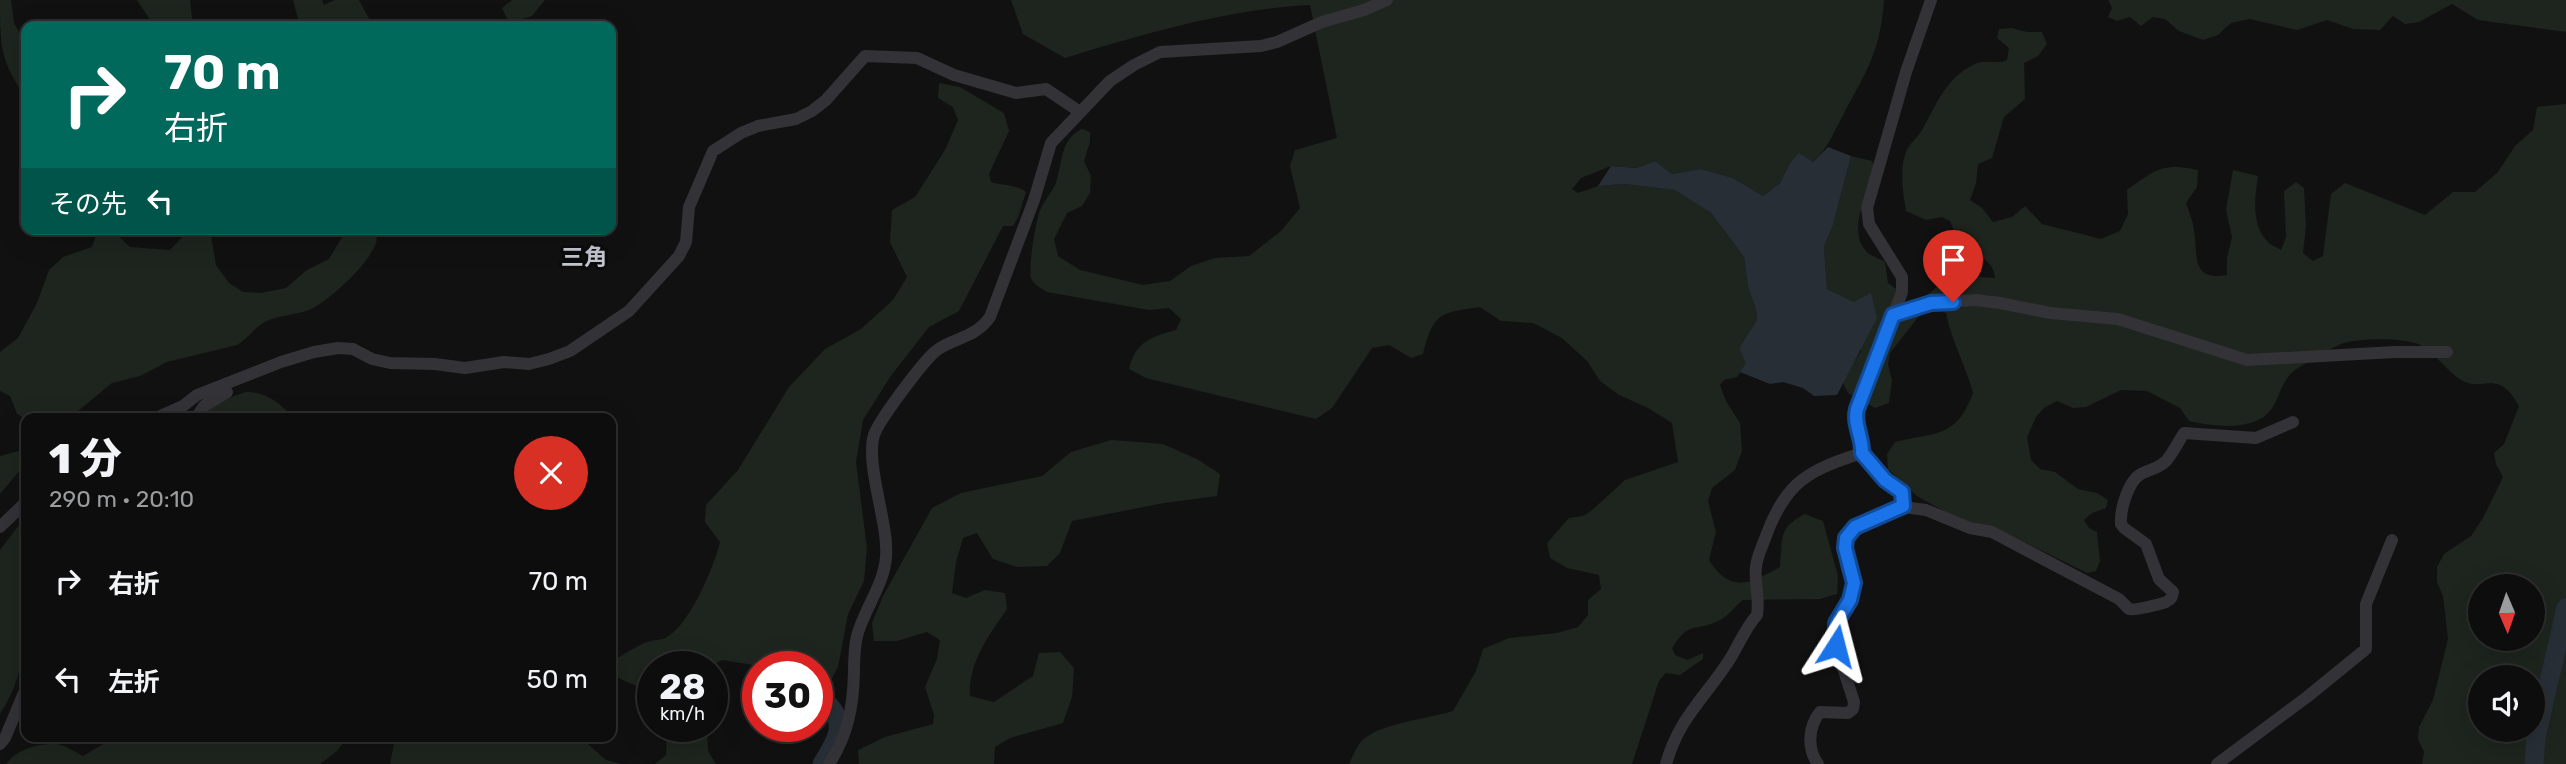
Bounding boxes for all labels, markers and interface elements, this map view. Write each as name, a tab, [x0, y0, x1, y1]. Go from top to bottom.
text: 70 m	[164, 43, 281, 101]
icon: right	[49, 49, 140, 140]
text: 右折	[164, 109, 228, 147]
icon: left	[141, 182, 179, 220]
text: その先	[49, 189, 127, 220]
pin	[1923, 230, 1983, 302]
icon: arrive	[1934, 241, 1972, 279]
district label: 三角	[561, 243, 607, 271]
text: 1 分	[49, 434, 122, 484]
button: close	[514, 436, 588, 510]
text: 290 m · 20:10	[49, 485, 194, 513]
icon: right	[49, 562, 87, 600]
text: 70 m	[529, 566, 588, 597]
text: 右折	[108, 569, 160, 600]
north arrow	[2468, 574, 2544, 651]
map controls	[2468, 574, 2545, 742]
position arrow	[1799, 609, 1873, 683]
speed limit sign: 30	[742, 651, 833, 742]
icon: left	[49, 660, 87, 698]
text: 50 m	[527, 664, 588, 695]
button: sound	[2468, 665, 2545, 742]
text: 28	[659, 666, 706, 708]
text: 左折	[108, 667, 160, 698]
text: km/h	[660, 703, 705, 725]

